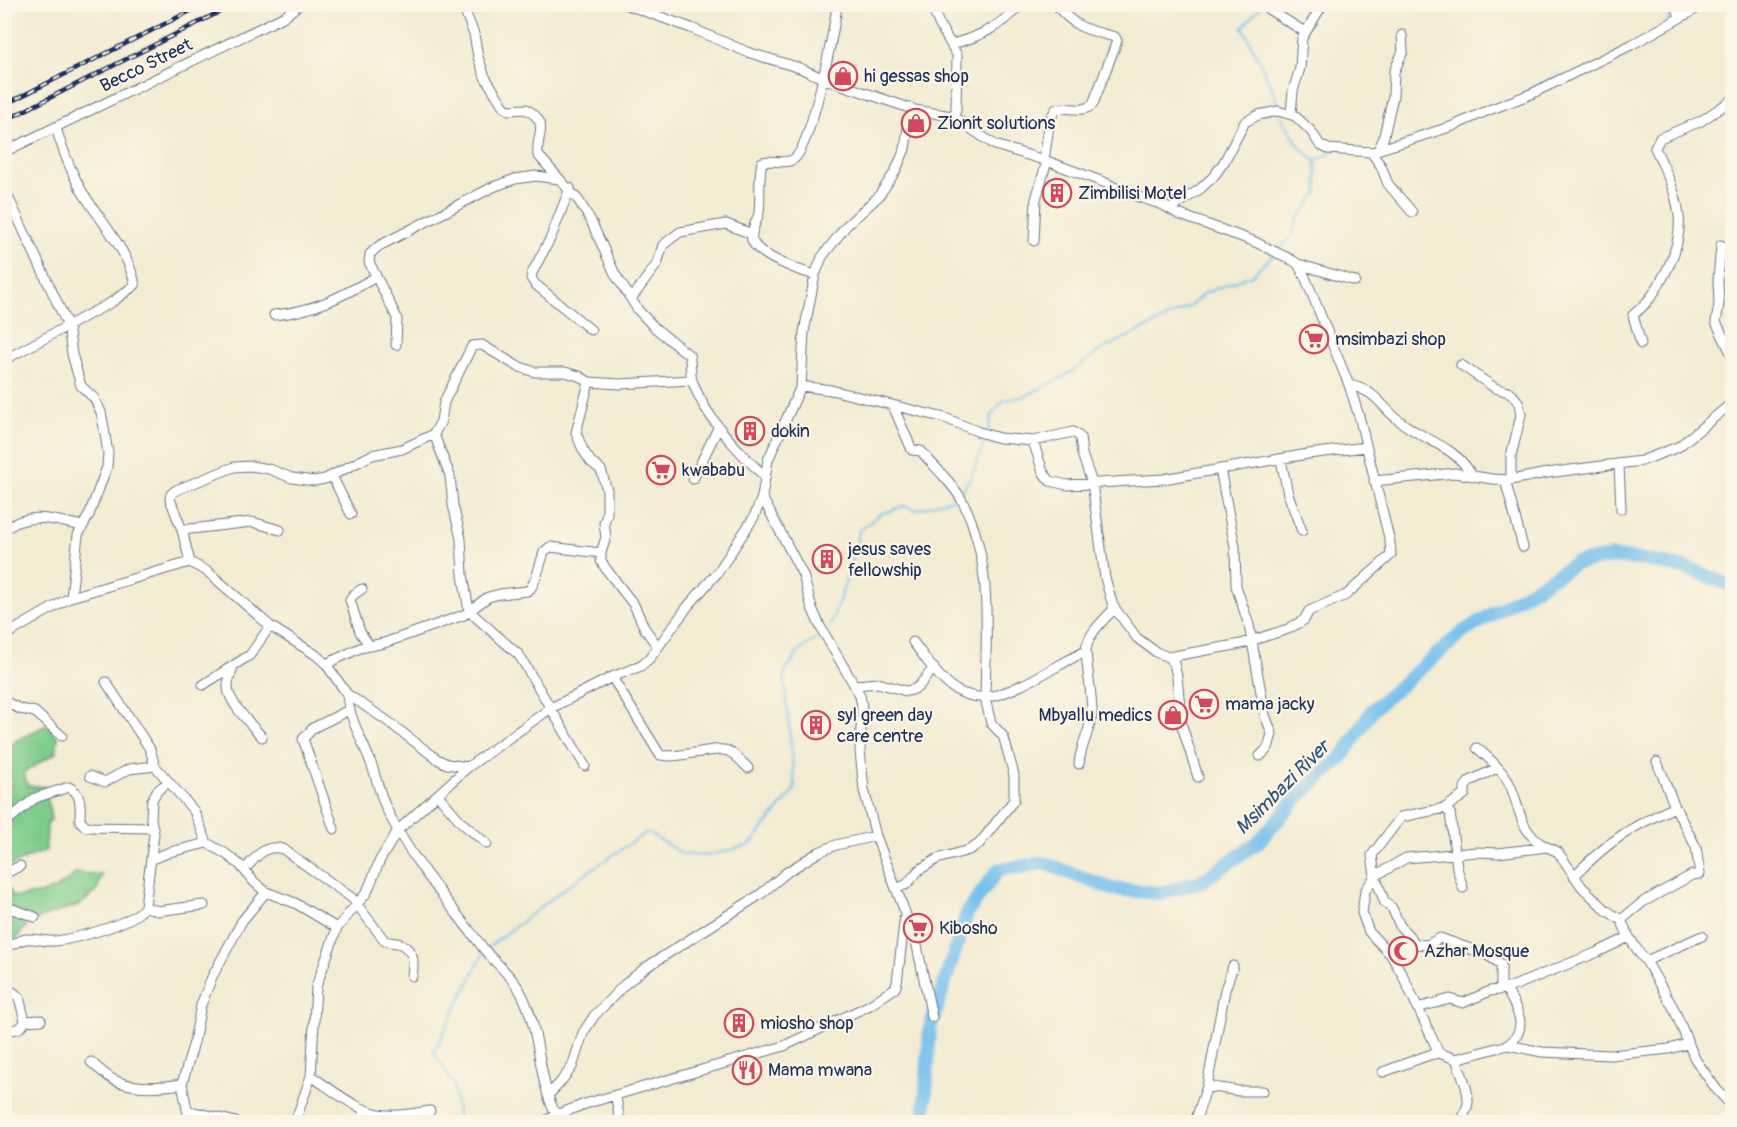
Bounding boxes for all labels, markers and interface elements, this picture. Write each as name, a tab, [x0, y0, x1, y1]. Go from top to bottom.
street label: Becco Street	[96, 33, 197, 98]
shop icon: hi gessas shop	[827, 60, 859, 92]
place label: hi gessas shop	[864, 65, 969, 88]
shop icon: Zionit solutions	[900, 107, 932, 139]
place label: Zionit solutions	[937, 112, 1055, 135]
building icon: Zimbilisi Motel	[1041, 177, 1073, 209]
place label: Zimbilisi Motel	[1078, 182, 1187, 205]
supermarket icon: msimbazi shop	[1298, 323, 1330, 355]
place label: msimbazi shop	[1335, 328, 1446, 351]
building icon: dokin	[734, 415, 766, 447]
place label: dokin	[771, 420, 810, 443]
supermarket icon: kwababu	[645, 454, 677, 486]
place label: kwababu	[682, 459, 745, 482]
place label: jesus saves fellowship	[847, 538, 931, 582]
building icon: jesus saves fellowship	[811, 543, 843, 575]
supermarket icon: mama jacky	[1188, 688, 1220, 720]
place label: mama jacky	[1225, 693, 1315, 716]
shop icon: Mbyallu medics	[1157, 699, 1189, 731]
place label: syl green day care centre	[837, 704, 933, 748]
place label: Mbyallu medics	[1039, 704, 1152, 727]
building icon: syl green day care centre	[800, 709, 832, 741]
water label: Msimbazi River	[1230, 733, 1337, 840]
supermarket icon: Kibosho	[902, 912, 934, 944]
place label: Kibosho	[939, 917, 998, 940]
mosque icon: Azhar Mosque	[1387, 935, 1419, 967]
place label: Azhar Mosque	[1424, 940, 1529, 963]
building icon: miosho shop	[723, 1007, 755, 1039]
place label: miosho shop	[760, 1012, 854, 1035]
restaurant icon: Mama mwana	[731, 1054, 763, 1086]
place label: Mama mwana	[768, 1059, 872, 1082]

